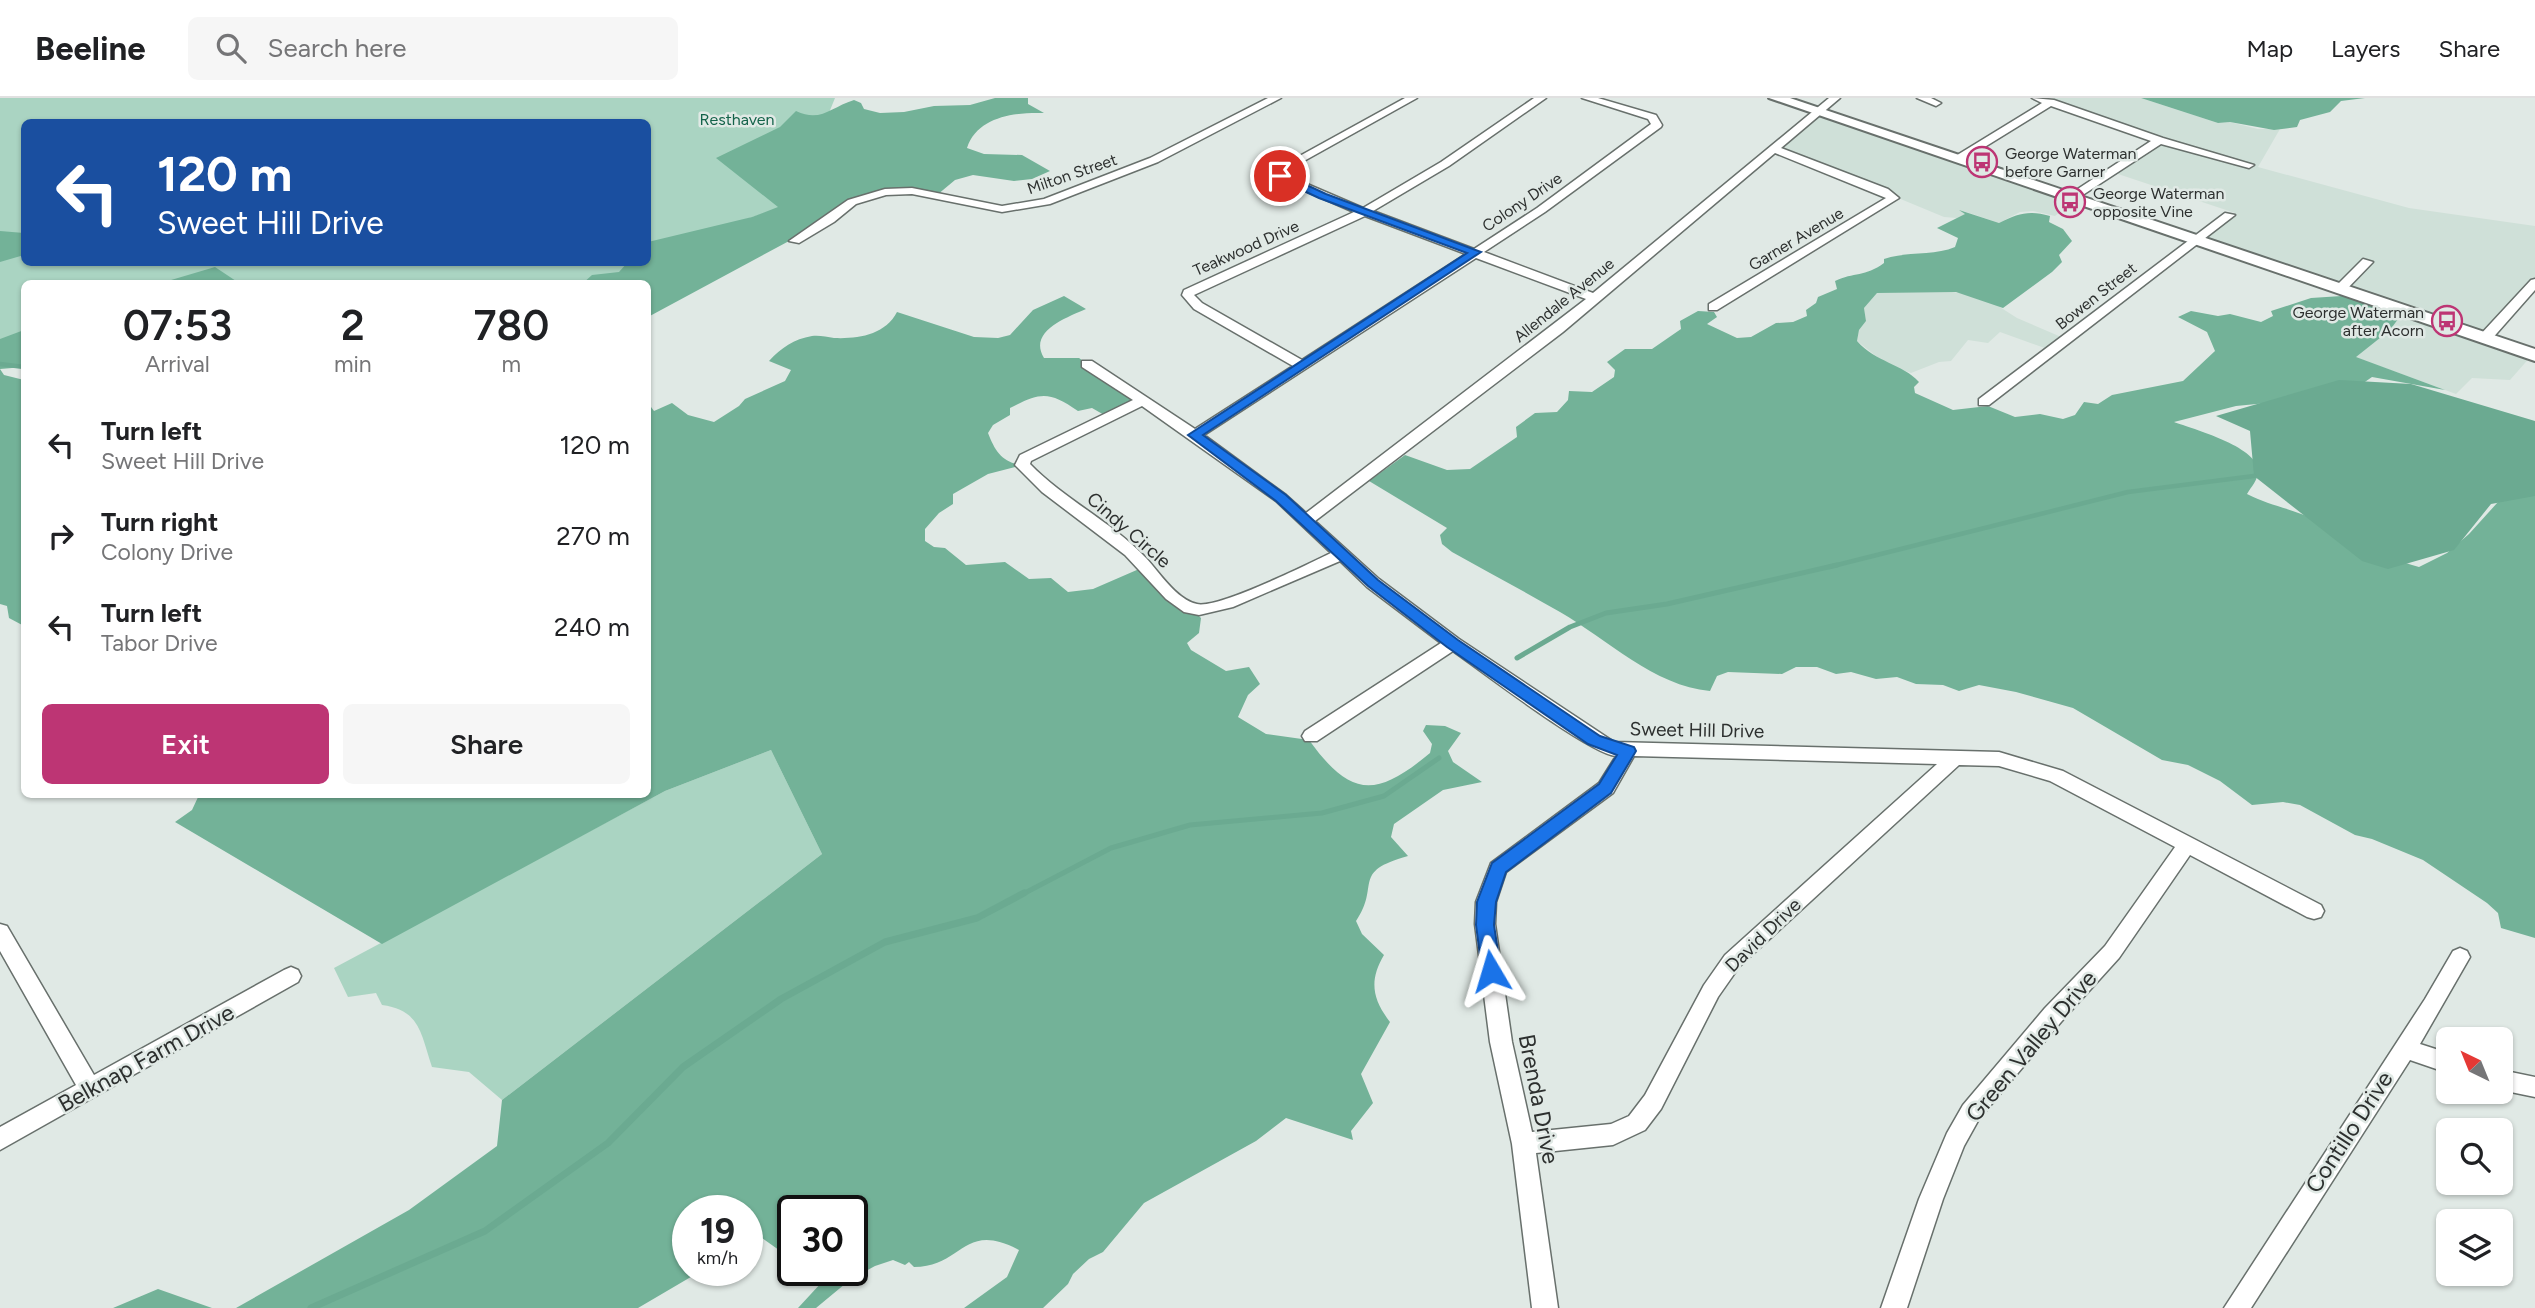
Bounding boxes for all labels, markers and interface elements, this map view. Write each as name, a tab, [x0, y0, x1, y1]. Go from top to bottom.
search box	[188, 17, 678, 80]
text: Beeline	[35, 29, 146, 68]
icon: search	[212, 29, 250, 67]
text: Search here	[268, 32, 406, 64]
text: Map	[2246, 34, 2293, 63]
text: Layers	[2331, 34, 2400, 63]
text: Share	[2438, 34, 2500, 63]
park label: Resthaven	[699, 110, 775, 129]
text: 120 m	[157, 144, 292, 203]
place label: George Waterman before Garner	[2005, 144, 2136, 181]
bus stop icon: George Waterman before Garner	[1965, 145, 1999, 179]
pin	[1250, 146, 1310, 206]
icon: left	[42, 147, 133, 238]
street label: Milton Street	[1025, 150, 1119, 198]
icon: arrive	[1261, 157, 1299, 195]
street label: Colony Drive	[1479, 168, 1566, 236]
place label: George Waterman opposite Vine	[2093, 184, 2224, 221]
bus stop icon: George Waterman opposite Vine	[2053, 185, 2087, 219]
street label: Garner Avenue	[1745, 203, 1847, 275]
text: Sweet Hill Drive	[157, 204, 384, 242]
street label: Teakwood Drive	[1190, 216, 1302, 280]
street label: Allendale Avenue	[1510, 254, 1618, 346]
street label: Bowen Street	[2052, 258, 2140, 334]
text: 07:53	[123, 300, 232, 351]
text: 2	[341, 300, 365, 351]
text: 780	[473, 300, 549, 351]
place label: George Waterman after Acorn	[2293, 303, 2424, 340]
bus stop icon: George Waterman after Acorn	[2430, 304, 2464, 338]
text: Arrival	[145, 350, 210, 378]
text: min	[334, 350, 372, 378]
text: m	[502, 350, 521, 378]
text: Turn left	[101, 415, 202, 447]
icon: left	[42, 426, 80, 464]
text: 120 m	[560, 429, 630, 461]
text: Sweet Hill Drive	[101, 447, 264, 475]
street label: Cindy Circle	[1082, 487, 1176, 573]
text: Turn right	[101, 506, 218, 538]
icon: right	[42, 517, 80, 555]
text: 270 m	[556, 520, 630, 552]
text: Colony Drive	[101, 538, 233, 566]
text: Turn left	[101, 597, 202, 629]
icon: left	[42, 608, 80, 646]
text: 240 m	[554, 611, 630, 643]
text: Tabor Drive	[101, 629, 217, 657]
button: Exit	[42, 704, 329, 784]
button: Share	[343, 704, 630, 784]
street label: Sweet Hill Drive	[1629, 717, 1765, 743]
street label: David Drive	[1720, 893, 1806, 977]
position arrow	[1454, 934, 1528, 1008]
street label: Green Valley Drive	[1960, 965, 2102, 1127]
street label: Belknap Farm Drive	[53, 998, 239, 1118]
north arrow	[2436, 1027, 2513, 1104]
map controls	[2436, 1027, 2513, 1286]
street label: Brenda Drive	[1513, 1032, 1565, 1166]
street label: Contillo Drive	[2299, 1066, 2399, 1198]
button: search	[2436, 1118, 2513, 1195]
speed limit sign: 30	[777, 1195, 868, 1286]
button: layers	[2436, 1209, 2513, 1286]
text: 19	[700, 1210, 735, 1252]
text: km/h	[697, 1247, 738, 1269]

